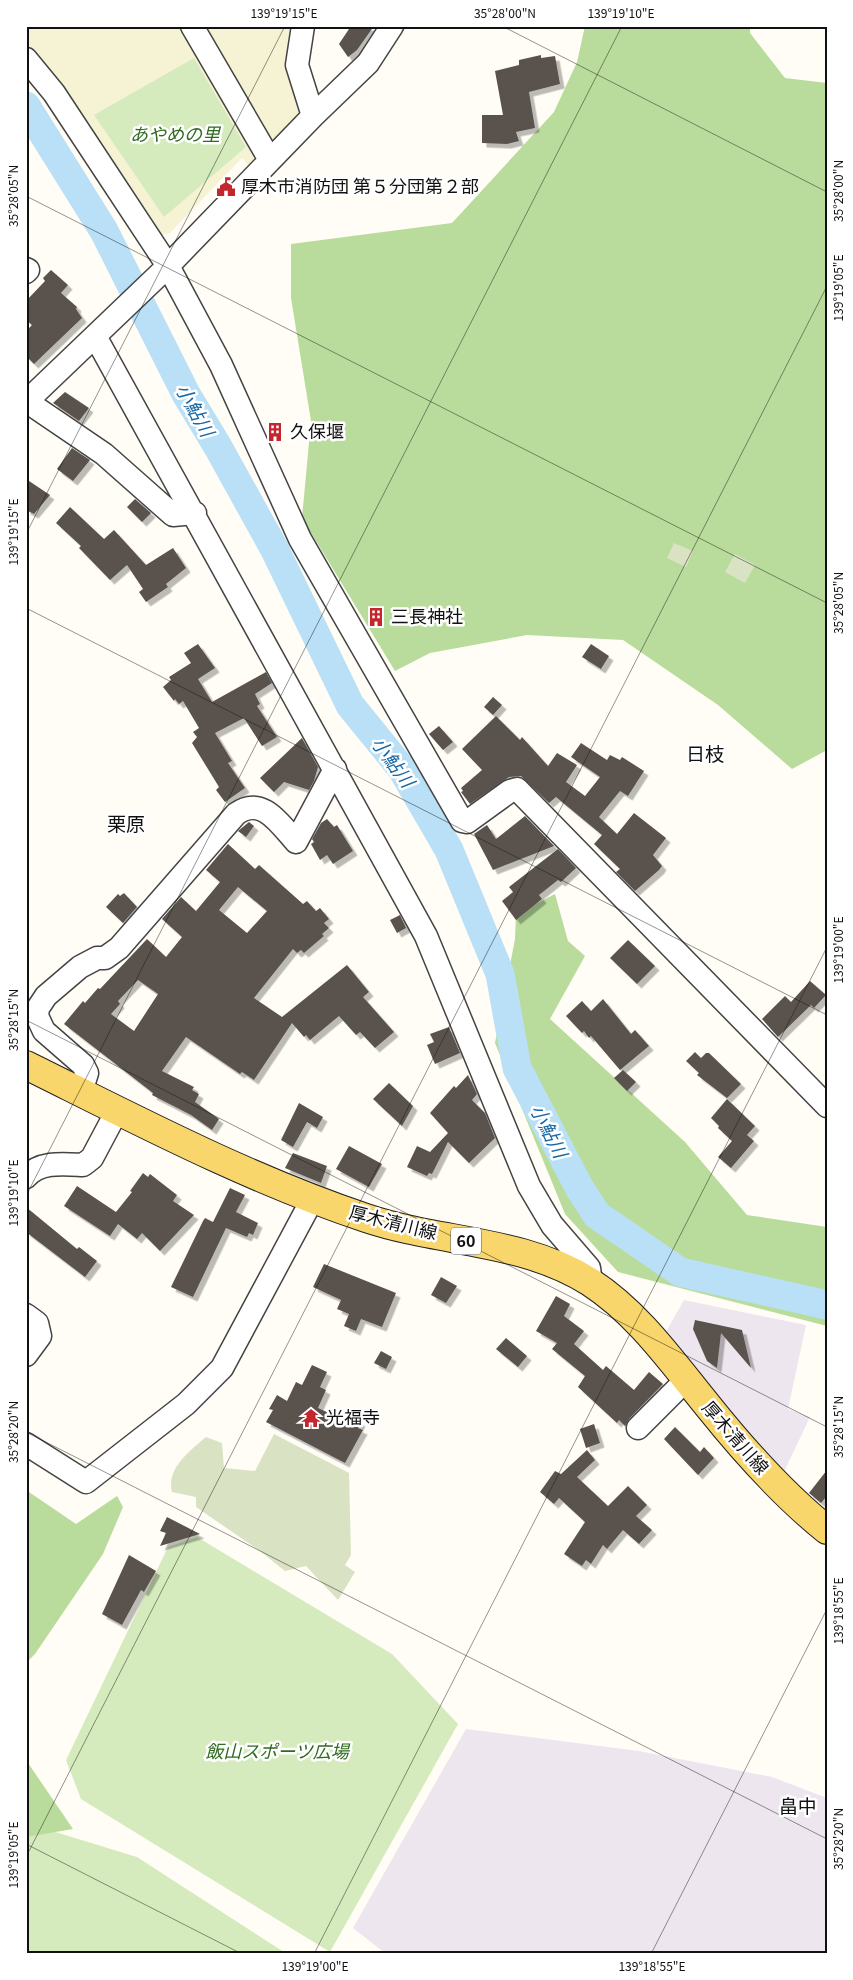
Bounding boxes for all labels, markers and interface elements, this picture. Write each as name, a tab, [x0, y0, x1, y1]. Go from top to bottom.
text: 139°19'15"E	[250, 4, 318, 21]
text: 35°28'00"N	[474, 4, 536, 21]
text: 139°19'10"E	[587, 4, 655, 21]
park label: あやめの里	[130, 120, 222, 146]
text: 35°28'00"N	[829, 160, 846, 222]
text: 35°28'05"N	[4, 165, 21, 227]
place label: 厚木市消防団 第５分団第２部	[241, 172, 479, 198]
public building icon: 厚木市消防団 第５分団第２部	[215, 176, 237, 198]
text: 139°19'05"E	[829, 254, 846, 322]
water label: 小鮎川	[171, 378, 223, 442]
place label: 久保堰	[290, 417, 344, 443]
building icon: 久保堰	[264, 421, 286, 443]
text: 139°19'15"E	[4, 498, 21, 566]
text: 35°28'05"N	[829, 572, 846, 634]
place label: 三長神社	[391, 602, 463, 628]
building icon: 三長神社	[365, 606, 387, 628]
water label: 小鮎川	[367, 730, 423, 794]
district label: 日枝	[686, 739, 724, 766]
district label: 栗原	[107, 809, 145, 836]
text: 139°19'00"E	[829, 916, 846, 984]
text: 35°28'15"N	[4, 989, 21, 1051]
water label: 小鮎川	[525, 1099, 576, 1164]
text: 139°19'10"E	[4, 1159, 21, 1227]
street label: 厚木清川線	[347, 1198, 440, 1245]
road number: 60	[451, 1228, 481, 1254]
street label: 厚木清川線	[697, 1394, 776, 1479]
text: 35°28'15"N	[829, 1396, 846, 1458]
text: 35°28'20"N	[4, 1401, 21, 1463]
place label: 光福寺	[326, 1403, 380, 1429]
temple icon: 光福寺	[300, 1407, 322, 1429]
text: 139°18'55"E	[829, 1577, 846, 1645]
park label: 飯山スポーツ広場	[205, 1737, 351, 1763]
district label: 畠中	[779, 1791, 817, 1818]
text: 35°28'20"N	[829, 1808, 846, 1870]
text: 139°19'05"E	[4, 1821, 21, 1889]
text: 139°19'00"E	[281, 1957, 349, 1974]
text: 139°18'55"E	[618, 1957, 686, 1974]

